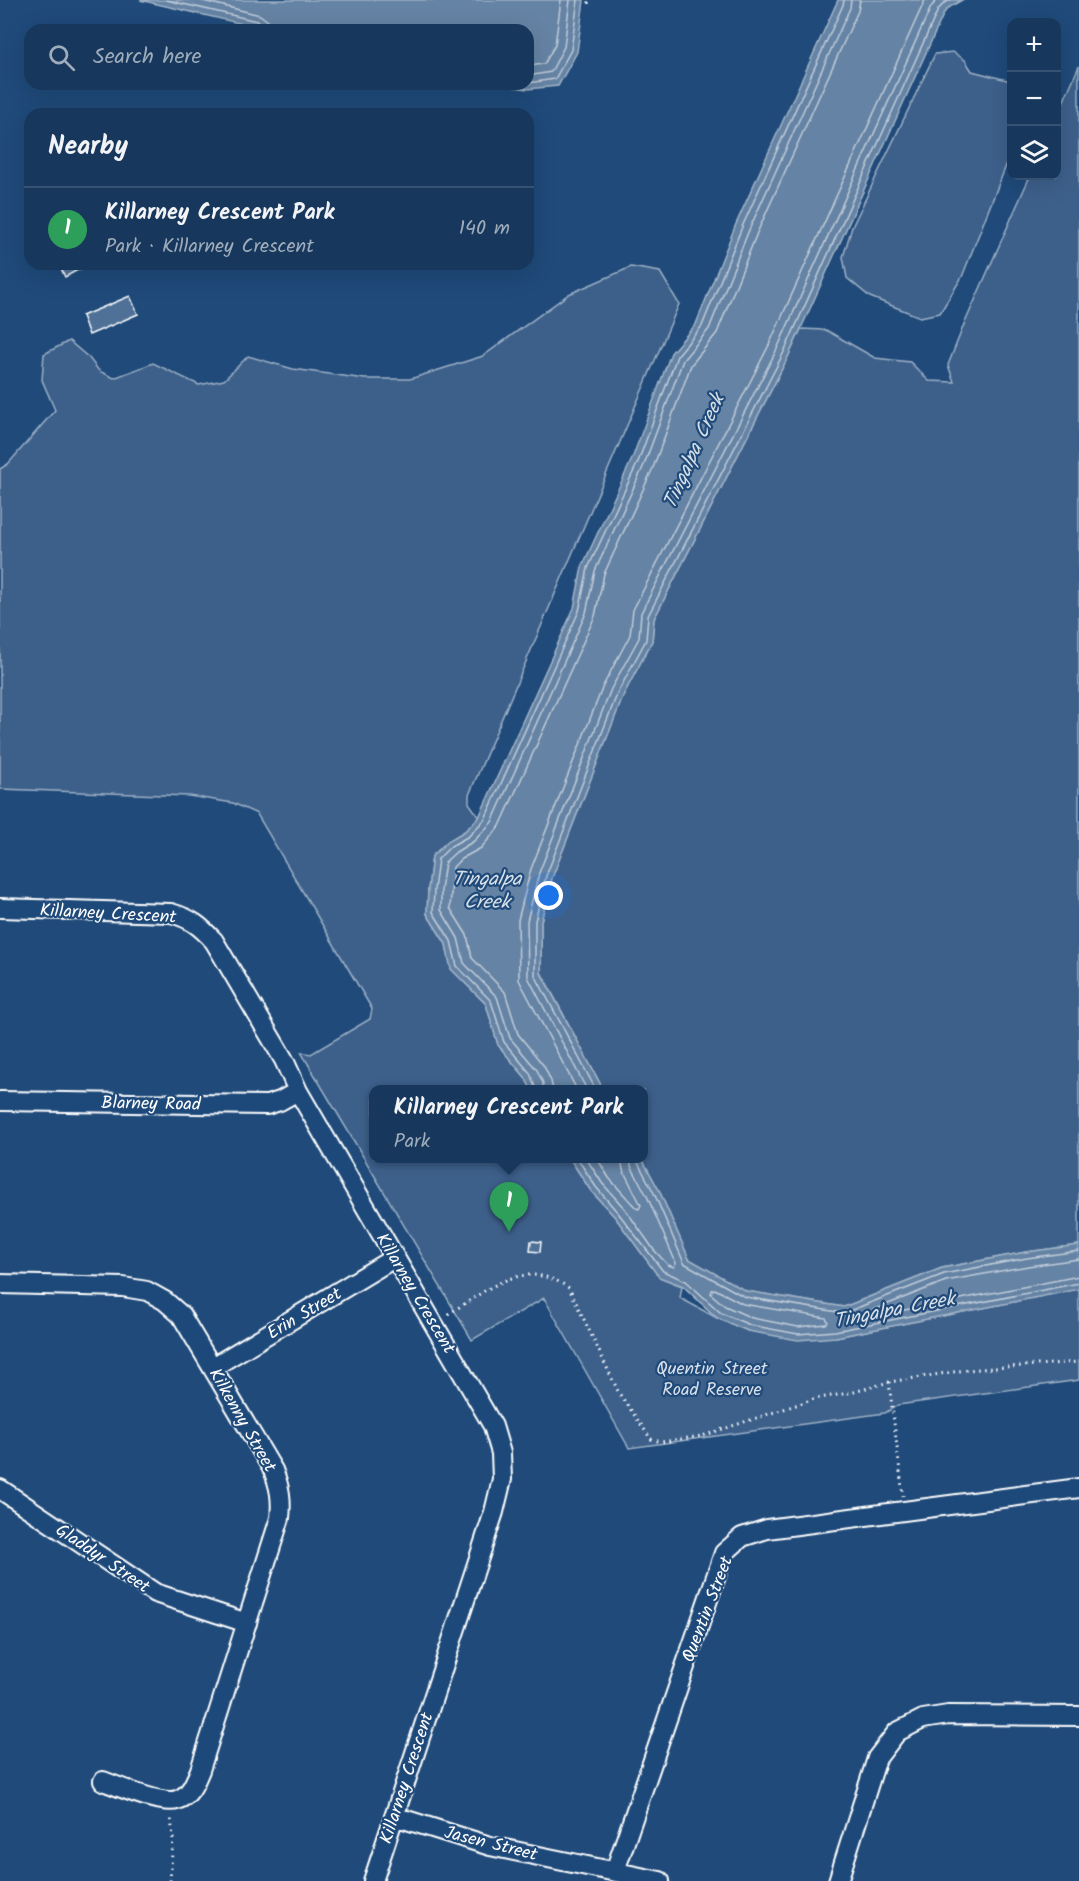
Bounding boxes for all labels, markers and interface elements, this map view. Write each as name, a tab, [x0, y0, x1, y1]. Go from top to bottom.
map controls	[1007, 18, 1061, 180]
button: +	[1007, 18, 1061, 72]
search box	[24, 24, 534, 90]
text: Search here	[93, 40, 201, 75]
icon: search	[45, 41, 78, 74]
button: −	[1007, 72, 1061, 126]
text: Nearby	[48, 126, 128, 168]
button: layers	[1007, 126, 1061, 180]
text: Killarney Crescent Park	[105, 196, 334, 231]
text: 1	[64, 213, 71, 245]
text: 140 m	[459, 213, 510, 245]
text: Park · Killarney Crescent	[105, 231, 314, 263]
water label: Tingalpa Creek	[655, 387, 735, 514]
water label: Tingalpa Creek	[453, 864, 523, 919]
your location	[534, 881, 563, 910]
street label: Killarney Crescent	[39, 896, 178, 933]
popup	[369, 1085, 648, 1163]
street label: Blarney Road	[101, 1089, 202, 1120]
text: Killarney Crescent Park	[394, 1091, 623, 1126]
text: Park	[394, 1126, 430, 1158]
pin: 1	[490, 1182, 528, 1232]
street label: Killarney Crescent	[367, 1228, 463, 1361]
street label: Erin Street	[262, 1280, 349, 1348]
water label: Tingalpa Creek	[831, 1283, 960, 1338]
park label: Quentin Street Road Reserve	[656, 1355, 769, 1405]
street label: Kilkenny Street	[200, 1363, 284, 1479]
street label: Gladdyr Street	[49, 1517, 156, 1602]
street label: Quentin Street	[675, 1551, 742, 1667]
street label: Killarney Crescent	[373, 1708, 443, 1848]
street label: Jasen Street	[441, 1819, 541, 1870]

